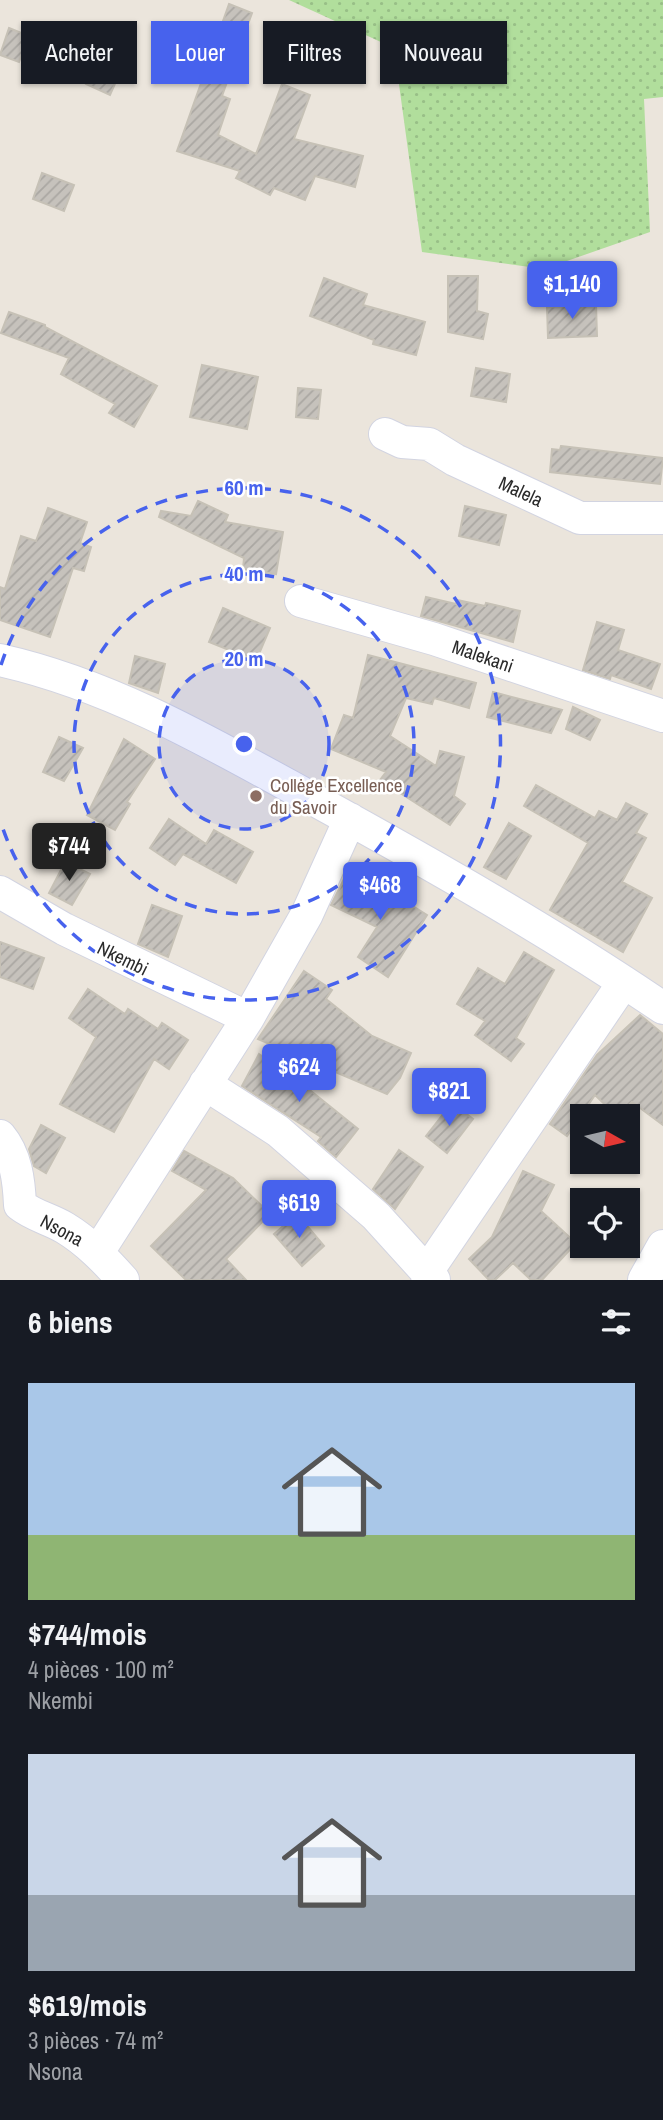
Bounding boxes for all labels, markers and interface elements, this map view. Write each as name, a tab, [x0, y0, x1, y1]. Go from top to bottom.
chip: Acheter	[21, 21, 137, 84]
chip: Louer	[151, 21, 249, 84]
chip: Filtres	[263, 21, 366, 84]
chip: Nouveau	[380, 21, 507, 84]
pin: $1,140	[515, 262, 629, 321]
text: $1,140	[543, 268, 601, 299]
street label: Malela	[495, 470, 548, 513]
text: 60 m	[224, 473, 264, 502]
text: 40 m	[224, 559, 264, 588]
street label: Malekani	[449, 633, 517, 679]
text: 20 m	[224, 644, 264, 673]
centre of rings	[232, 732, 256, 756]
place label: Collėge Excellence du Savoir	[270, 772, 403, 820]
marker: Collėge Excellence du Savoir	[248, 788, 264, 804]
pin: $744	[28, 824, 110, 883]
text: $744	[48, 830, 90, 861]
pin: $468	[339, 862, 421, 922]
text: $468	[359, 869, 401, 900]
street label: Nkembi	[93, 935, 153, 981]
pin: $624	[258, 1044, 340, 1104]
text: $624	[278, 1051, 320, 1082]
pin: $821	[408, 1068, 490, 1128]
text: $821	[428, 1075, 470, 1106]
north arrow	[570, 1104, 640, 1174]
map controls	[570, 1104, 640, 1258]
pin: $619	[258, 1180, 340, 1240]
text: $619	[278, 1187, 320, 1218]
button: locate	[570, 1188, 640, 1258]
street label: Nsona	[36, 1208, 88, 1252]
text: 6 biens	[28, 1302, 113, 1342]
icon: filters	[597, 1303, 635, 1341]
icon: home	[269, 1429, 395, 1555]
text: $744/mois	[28, 1614, 147, 1654]
text: 4 pièces · 100 m²	[28, 1654, 174, 1685]
text: Nkembi	[28, 1685, 93, 1716]
icon: home	[269, 1800, 395, 1926]
text: $619/mois	[28, 1985, 147, 2025]
text: 3 pièces · 74 m²	[28, 2025, 163, 2056]
text: Nsona	[28, 2056, 83, 2087]

